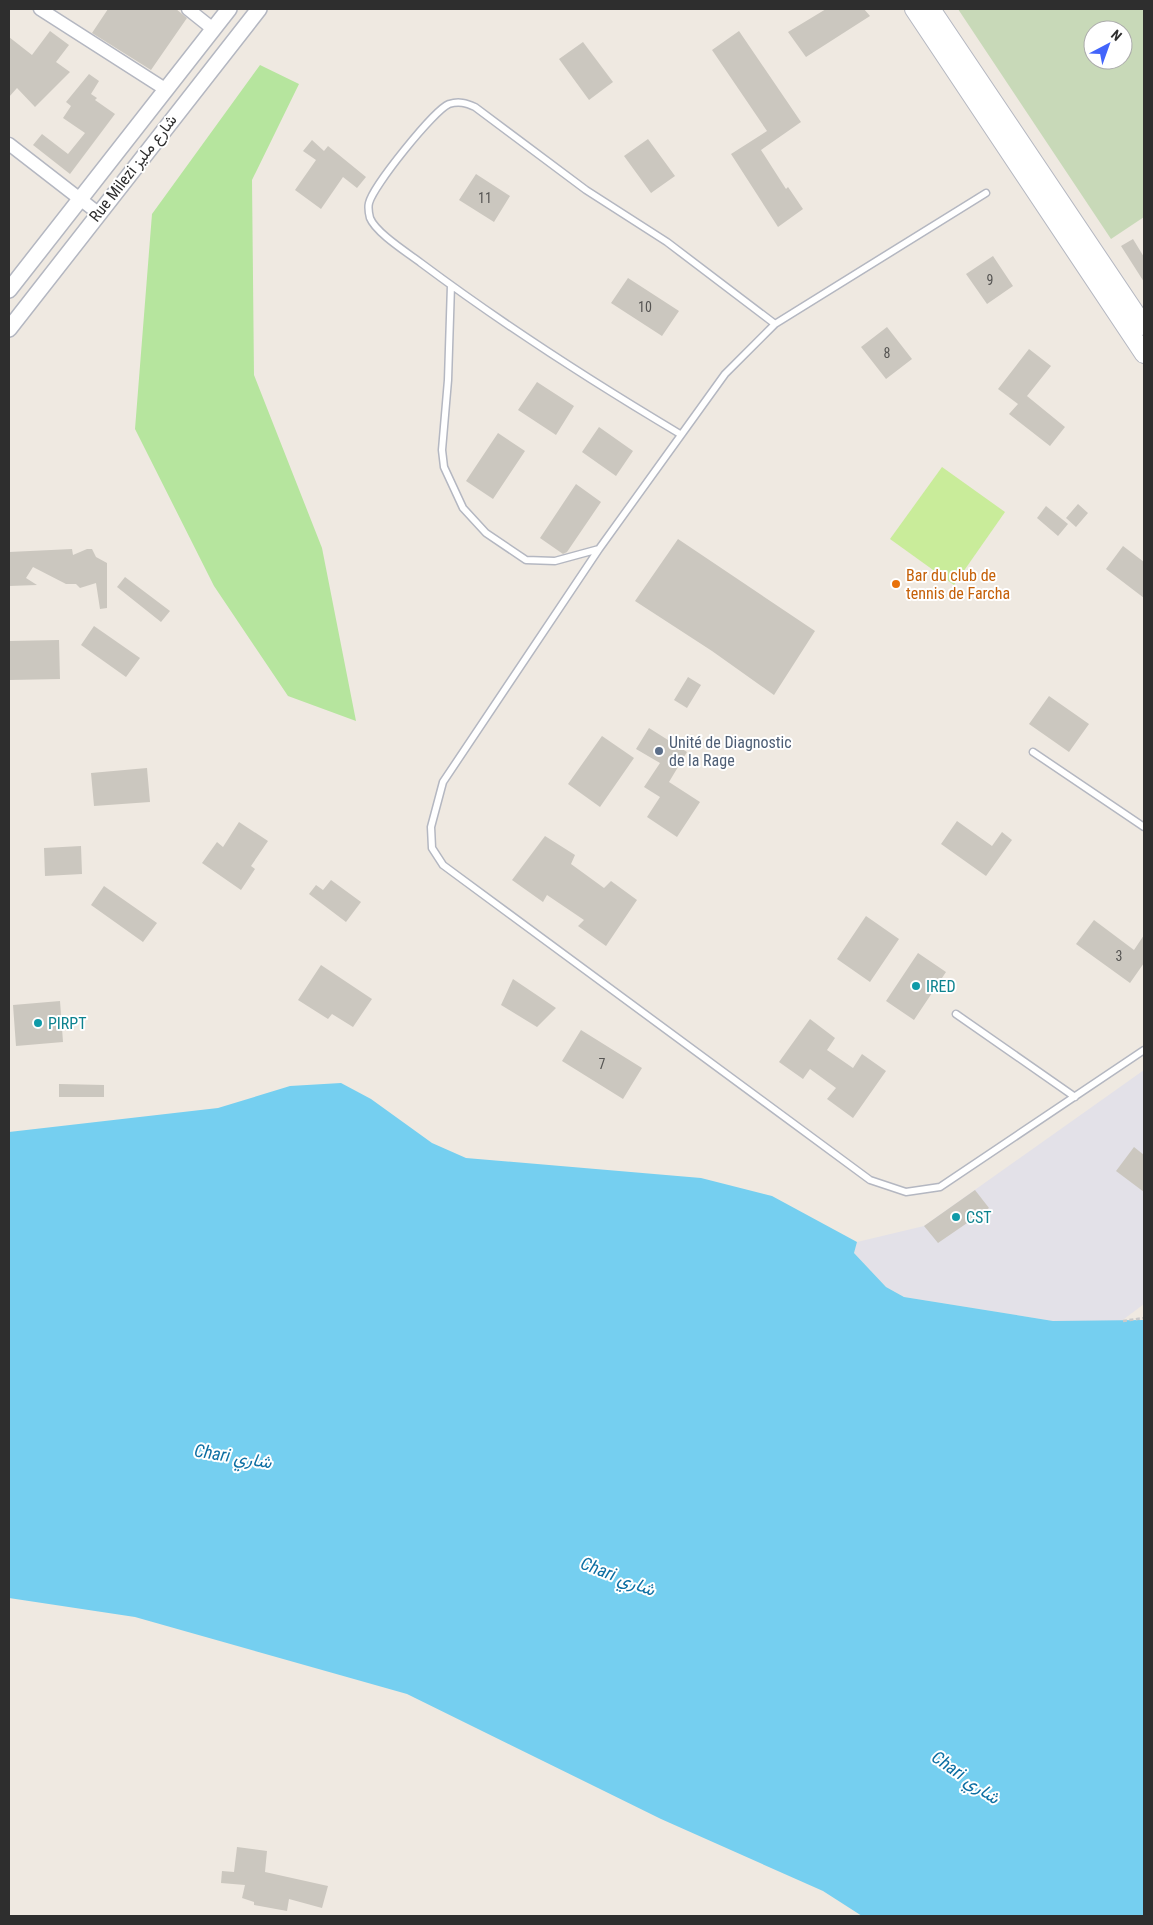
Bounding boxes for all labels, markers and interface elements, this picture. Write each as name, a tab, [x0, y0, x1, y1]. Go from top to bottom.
north arrow	[1083, 20, 1133, 70]
text: N	[1108, 26, 1125, 44]
street label: Rue Milezi شارع مليز	[85, 111, 182, 227]
house number: 11	[478, 190, 492, 206]
house number: 9	[987, 272, 993, 288]
house number: 10	[638, 299, 652, 315]
house number: 8	[884, 345, 891, 361]
place label: Bar du club de tennis de Farcha	[906, 566, 1010, 603]
marker: Bar du club de tennis de Farcha	[890, 578, 902, 590]
place label: Unité de Diagnostic de la Rage	[669, 733, 792, 770]
marker: Unité de Diagnostic de la Rage	[653, 745, 665, 757]
house number: 3	[1116, 948, 1122, 964]
place label: IRED	[926, 977, 956, 996]
marker: IRED	[910, 980, 922, 992]
place label: PIRPT	[48, 1014, 87, 1033]
marker: PIRPT	[32, 1017, 44, 1029]
house number: 7	[599, 1056, 606, 1072]
place label: CST	[966, 1208, 992, 1227]
marker: CST	[950, 1211, 962, 1223]
water label: Chari شاري	[192, 1440, 274, 1478]
water label: Chari شاري	[576, 1552, 659, 1605]
water label: Chari شاري	[925, 1746, 1005, 1812]

